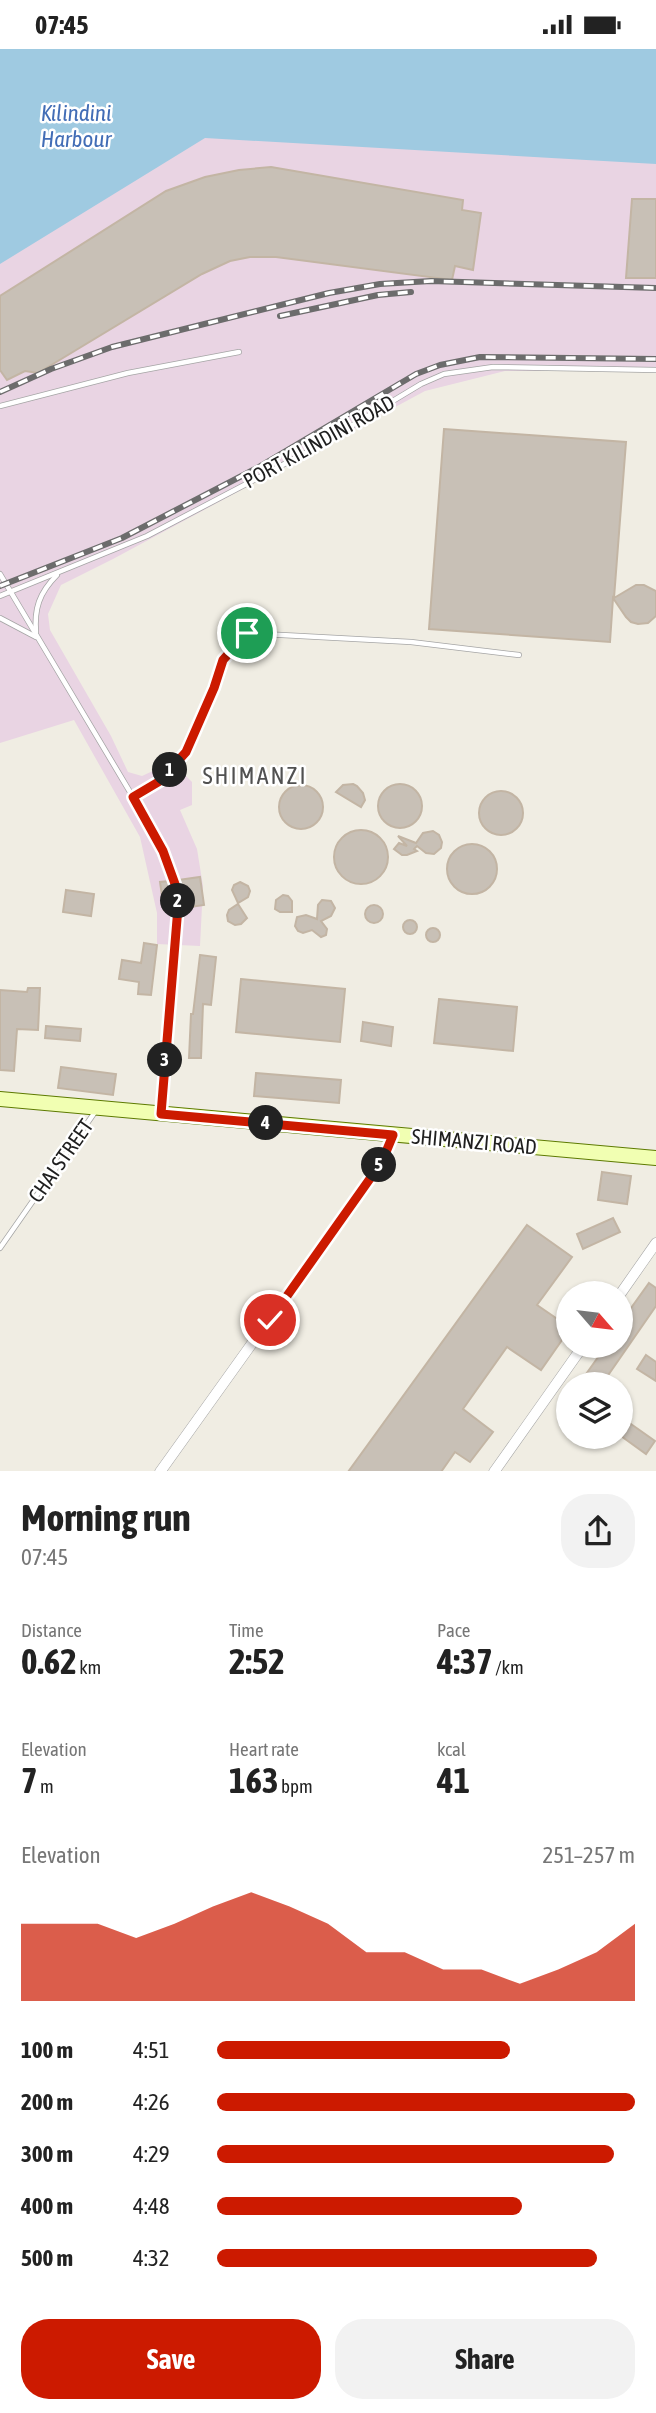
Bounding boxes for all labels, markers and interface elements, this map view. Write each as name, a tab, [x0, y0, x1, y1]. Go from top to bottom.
text: 07:45	[35, 10, 89, 40]
water label: Kilindini Harbour	[41, 100, 112, 152]
street label: PORT KILINDINI ROAD	[239, 390, 398, 493]
pin	[217, 603, 277, 663]
icon: arrive	[228, 614, 266, 652]
pin: 1	[152, 753, 188, 787]
text: 1	[165, 758, 174, 780]
district label: SHIMANZI	[202, 762, 308, 789]
pin: 2	[160, 883, 196, 919]
text: 2	[173, 889, 182, 911]
pin: 3	[148, 1042, 182, 1077]
text: 3	[160, 1048, 169, 1070]
pin: 4	[248, 1105, 284, 1141]
text: 4	[261, 1111, 270, 1133]
street label: CHAI STREET	[23, 1114, 97, 1207]
street label: SHIMANZI ROAD	[411, 1124, 538, 1158]
pin: 5	[362, 1147, 396, 1183]
text: 5	[374, 1153, 383, 1175]
north arrow	[556, 1281, 634, 1358]
map controls	[556, 1281, 633, 1449]
pin	[240, 1290, 300, 1350]
icon: check	[251, 1301, 289, 1339]
button: layers	[556, 1372, 633, 1449]
button: share	[561, 1494, 635, 1568]
text: Morning run	[21, 1496, 191, 1539]
text: 07:45	[21, 1544, 68, 1570]
text: Distance	[21, 1619, 82, 1641]
text: Time	[229, 1619, 264, 1641]
text: Pace	[437, 1619, 470, 1641]
text: 0.62	[21, 1641, 77, 1681]
text: 2:52	[229, 1641, 285, 1681]
text: 4:37	[437, 1641, 493, 1681]
text: km	[77, 1656, 101, 1678]
text: /km	[493, 1656, 524, 1678]
text: Elevation	[21, 1738, 87, 1760]
text: Heart rate	[229, 1738, 299, 1760]
text: kcal	[437, 1738, 466, 1760]
text: 7	[21, 1760, 37, 1800]
text: 163	[229, 1760, 278, 1800]
text: 41	[437, 1760, 470, 1800]
text: m	[37, 1775, 54, 1797]
text: bpm	[278, 1775, 313, 1797]
text: Elevation	[21, 1842, 101, 1868]
text: 251–257 m	[542, 1842, 635, 1868]
text: 100 m	[21, 2037, 73, 2063]
text: 4:51	[133, 2037, 170, 2063]
text: 200 m	[21, 2089, 73, 2115]
text: 4:26	[133, 2089, 170, 2115]
text: 300 m	[21, 2141, 73, 2167]
text: 4:29	[133, 2141, 170, 2167]
text: 400 m	[21, 2193, 73, 2219]
text: 4:48	[133, 2193, 170, 2219]
text: 500 m	[21, 2245, 73, 2271]
text: 4:32	[133, 2245, 170, 2271]
button: Save	[21, 2319, 321, 2399]
button: Share	[335, 2319, 635, 2399]

